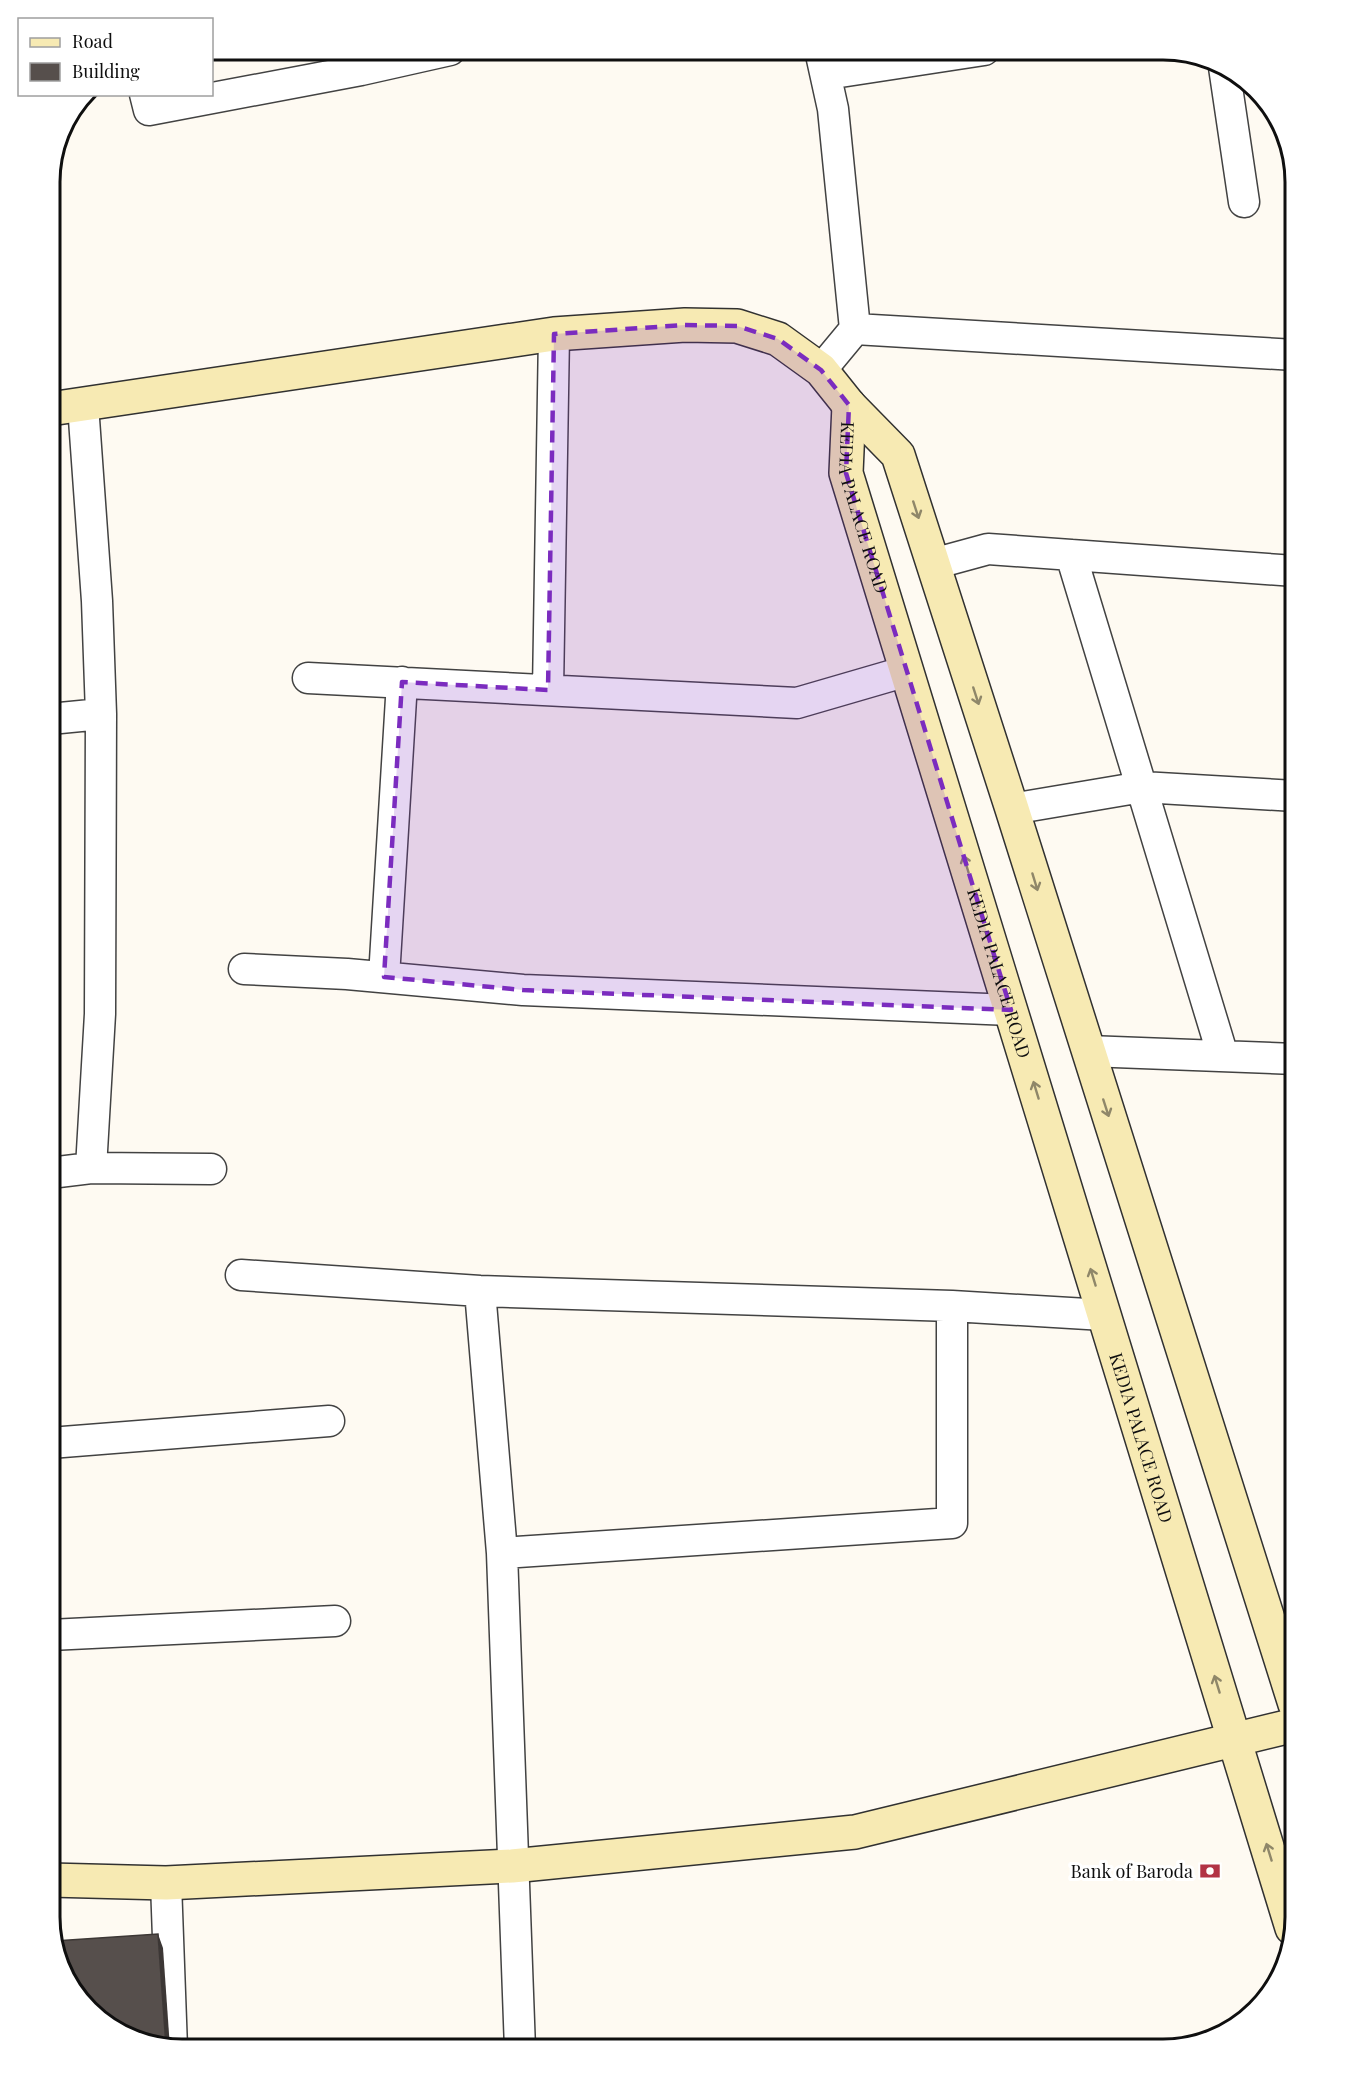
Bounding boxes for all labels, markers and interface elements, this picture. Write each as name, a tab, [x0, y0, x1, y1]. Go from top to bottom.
legend	[18, 18, 213, 96]
text: Road	[72, 29, 113, 53]
text: Building	[72, 59, 140, 83]
street label: KEDIA PALACE ROAD	[834, 421, 894, 596]
one-way arrow	[911, 500, 922, 519]
one-way arrow	[971, 686, 982, 705]
one-way arrow	[960, 855, 971, 874]
one-way arrow	[1030, 872, 1041, 891]
street label: KEDIA PALACE ROAD	[962, 885, 1037, 1061]
one-way arrow	[1029, 1081, 1040, 1100]
one-way arrow	[1101, 1098, 1112, 1117]
one-way arrow	[1086, 1268, 1097, 1287]
street label: KEDIA PALACE ROAD	[1104, 1350, 1179, 1526]
one-way arrow	[1211, 1675, 1222, 1694]
one-way arrow	[1263, 1843, 1274, 1862]
place label: Bank of Baroda	[1070, 1859, 1193, 1883]
bank icon: Bank of Baroda	[1198, 1859, 1222, 1883]

